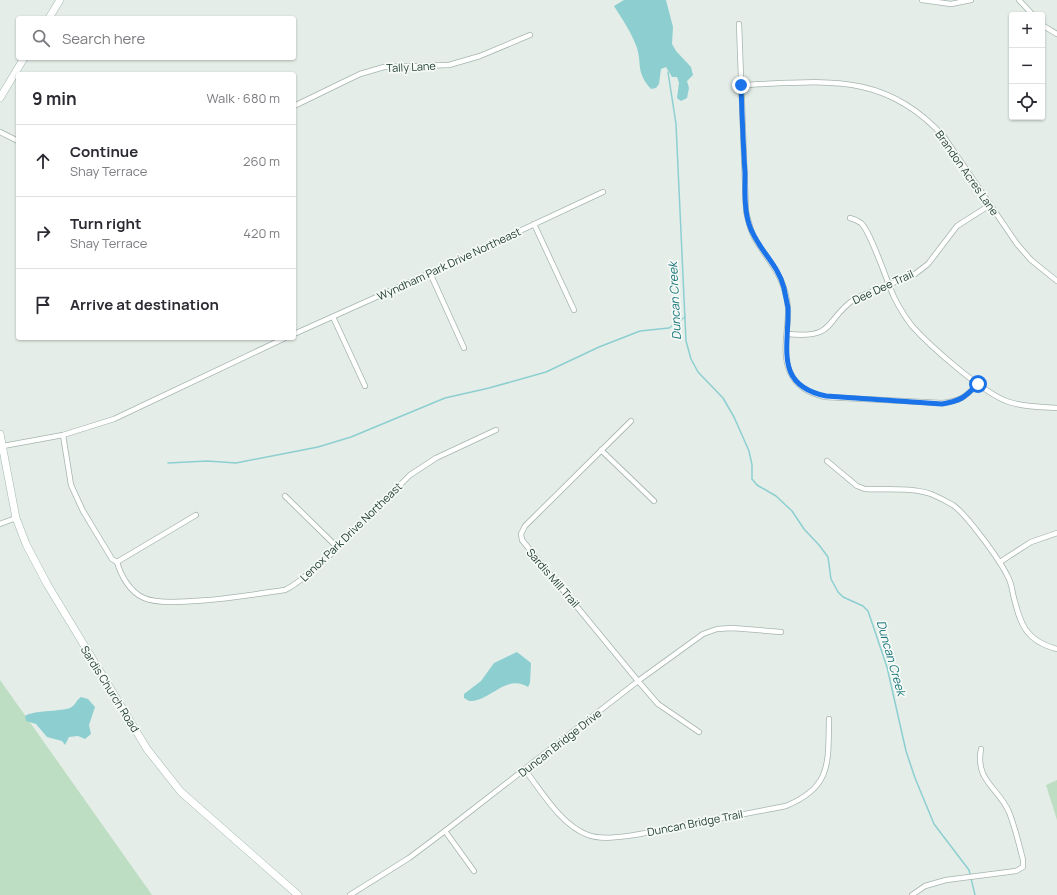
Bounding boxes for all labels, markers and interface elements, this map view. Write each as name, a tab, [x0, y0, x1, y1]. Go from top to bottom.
map controls	[1009, 12, 1045, 120]
button: +	[1009, 12, 1045, 48]
search box	[16, 16, 296, 60]
icon: search	[30, 27, 52, 49]
text: Search here	[62, 28, 145, 49]
button: −	[1009, 48, 1045, 84]
street label: Tally Lane	[386, 58, 437, 75]
route end	[732, 76, 750, 94]
button: locate	[1009, 84, 1045, 120]
text: 9 min	[32, 87, 77, 110]
text: Walk · 680 m	[206, 89, 280, 107]
street label: Brandon Acres Lane	[932, 127, 1003, 219]
text: Continue	[70, 141, 138, 162]
icon: ahead	[32, 150, 54, 172]
text: 260 m	[243, 152, 280, 170]
text: Shay Terrace	[70, 162, 147, 180]
text: Turn right	[70, 213, 141, 234]
icon: right	[32, 222, 54, 244]
text: 420 m	[243, 224, 280, 242]
street label: Wyndham Park Drive Northeast	[375, 224, 523, 303]
text: Shay Terrace	[70, 234, 147, 252]
water label: Duncan Creek	[664, 260, 685, 340]
street label: Dee Dee Trail	[850, 266, 916, 307]
icon: arrive	[32, 294, 54, 316]
text: Arrive at destination	[70, 294, 219, 315]
route start	[969, 375, 987, 393]
street label: Lenox Park Drive Northeast	[296, 479, 405, 584]
street label: Sardis Mill Trail	[523, 545, 583, 611]
water label: Duncan Creek	[873, 618, 911, 700]
street label: Sardis Church Road	[78, 643, 143, 735]
street label: Duncan Bridge Drive	[515, 705, 605, 780]
street label: Duncan Bridge Trail	[646, 806, 744, 839]

